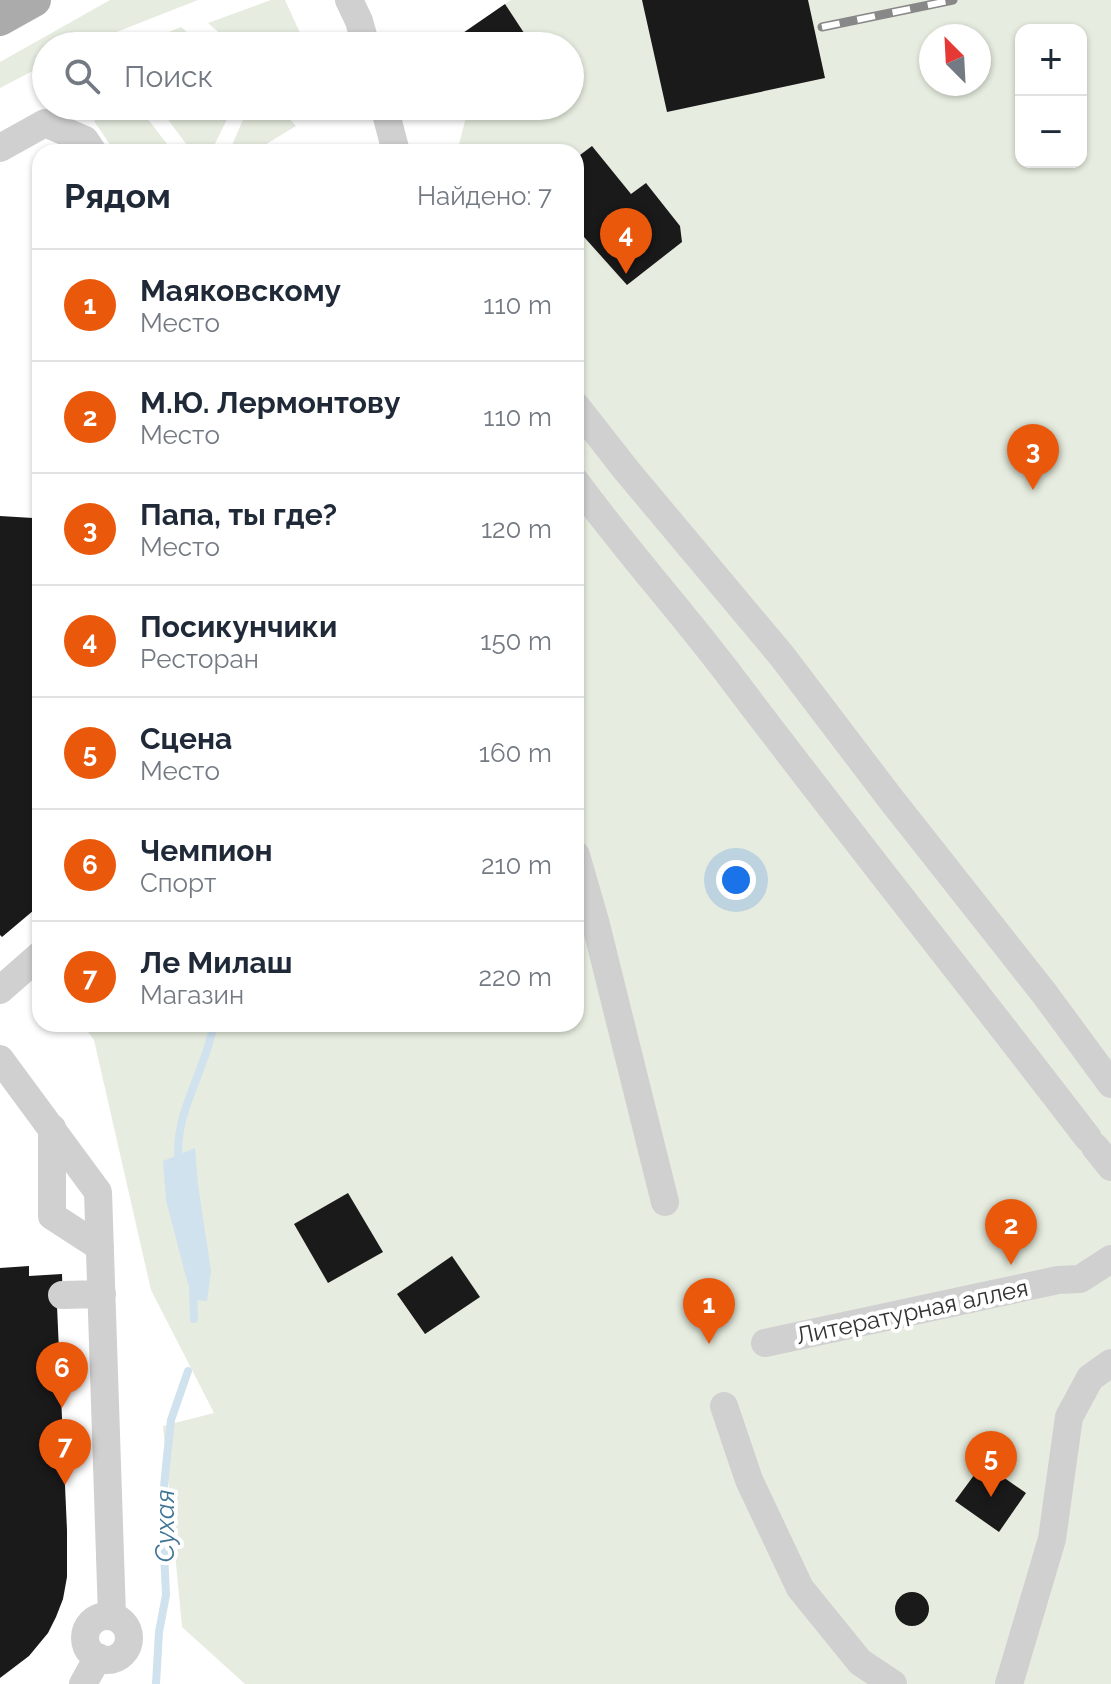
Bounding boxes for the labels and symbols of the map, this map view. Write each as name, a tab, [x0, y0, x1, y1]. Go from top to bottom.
north arrow	[919, 24, 991, 96]
pin: 4	[600, 208, 652, 274]
pin: 3	[1007, 424, 1059, 490]
your location	[716, 860, 756, 900]
pin: 2	[985, 1199, 1037, 1265]
street label: Литературная аллея	[793, 1273, 1031, 1350]
pin: 1	[683, 1278, 735, 1344]
pin: 6	[36, 1342, 88, 1408]
pin: 7	[39, 1419, 91, 1485]
pin: 5	[965, 1431, 1017, 1497]
water label: Сухая	[150, 1489, 180, 1563]

